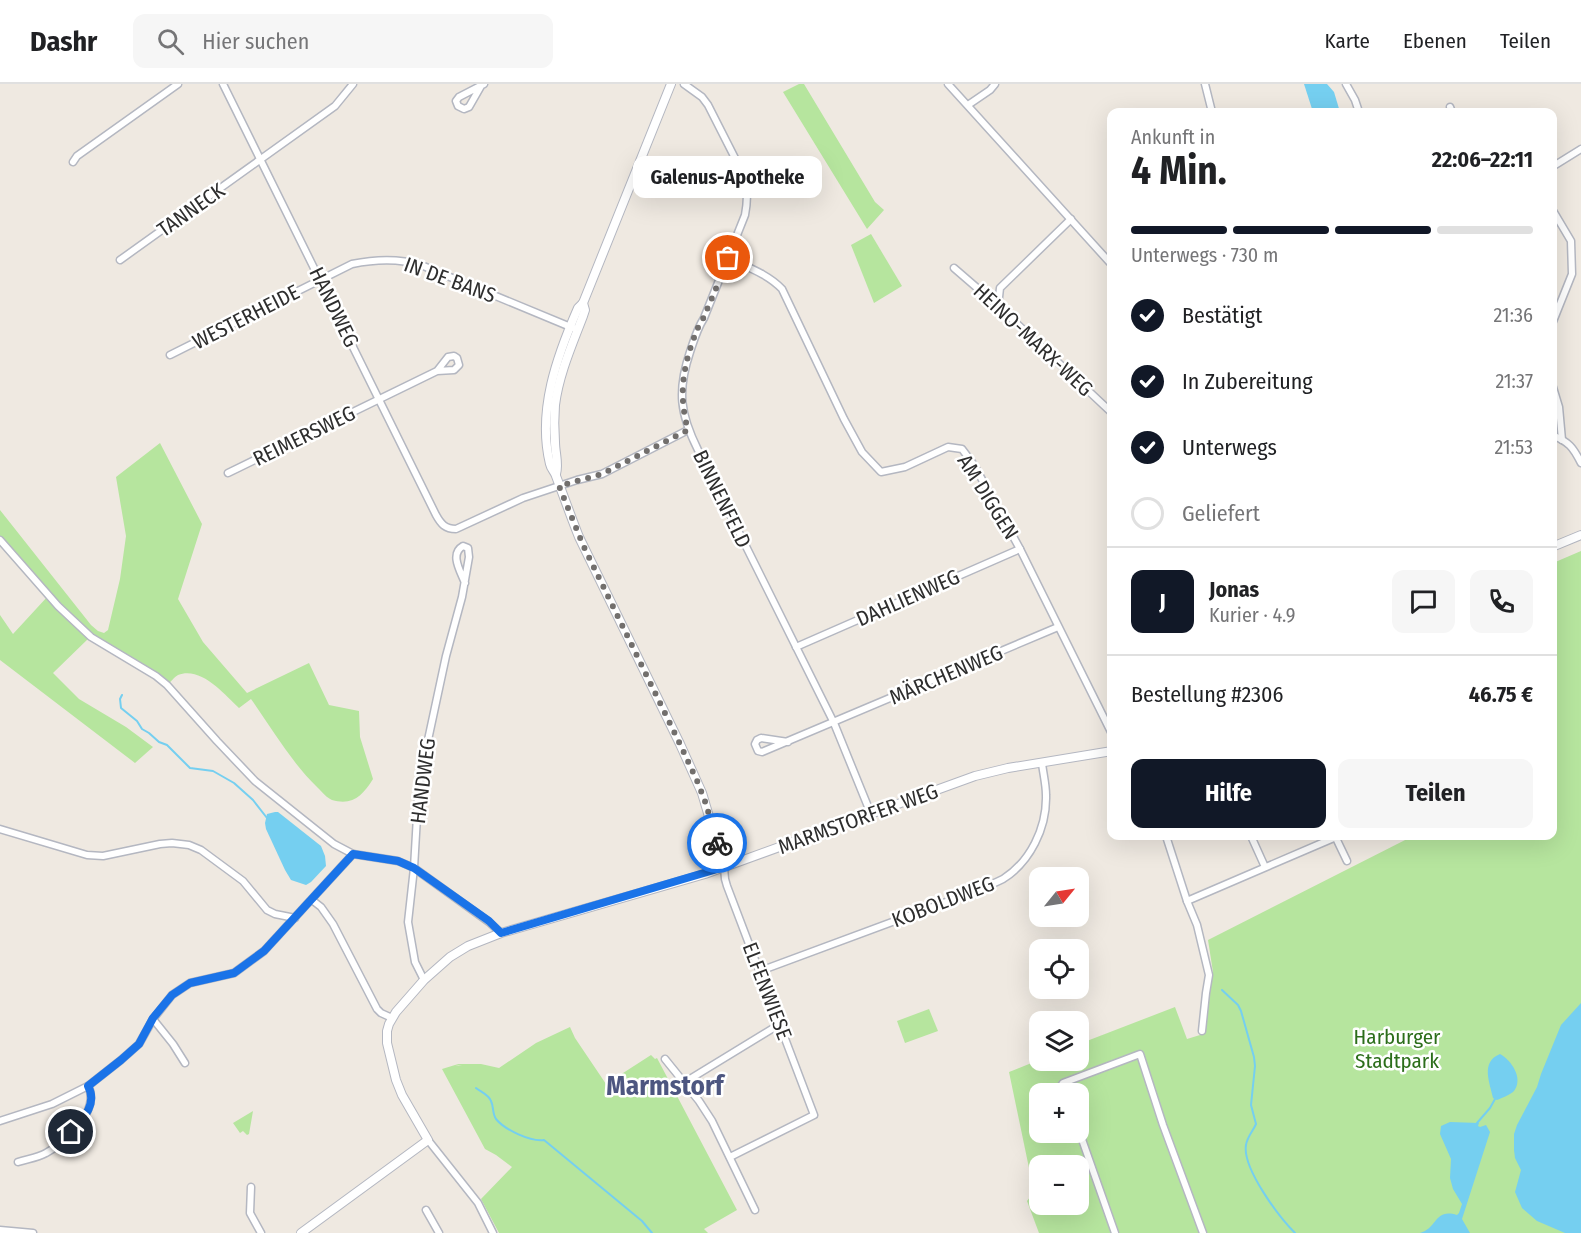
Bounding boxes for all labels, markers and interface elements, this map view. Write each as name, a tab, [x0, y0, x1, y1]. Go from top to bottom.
search box	[133, 14, 553, 68]
text: Dashr	[30, 25, 97, 58]
icon: search	[154, 25, 187, 58]
text: Hier suchen	[202, 28, 309, 55]
text: Karte	[1324, 28, 1370, 54]
text: Ebenen	[1403, 28, 1467, 54]
text: Teilen	[1500, 28, 1551, 54]
text: Ankunft in	[1131, 125, 1215, 149]
text: 22:06–22:11	[1432, 146, 1533, 173]
text: 4 Min.	[1131, 148, 1227, 194]
callout: Galenus-Apotheke	[634, 156, 822, 198]
text: Galenus-Apotheke	[651, 165, 804, 189]
street label: TANNECK	[152, 177, 231, 243]
pin	[702, 232, 753, 283]
icon: bag	[711, 241, 744, 274]
text: Unterwegs · 730 m	[1131, 243, 1278, 267]
street label: IN DE BANS	[401, 251, 499, 309]
street label: HANDWEG	[303, 263, 365, 351]
street label: HEINO-MARX-WEG	[968, 278, 1098, 402]
street label: WESTERHEIDE	[188, 279, 304, 355]
icon: check	[1131, 299, 1164, 332]
text: Bestätigt	[1182, 302, 1262, 329]
text: 21:36	[1493, 303, 1533, 327]
icon: check	[1131, 365, 1164, 398]
text: In Zubereitung	[1182, 368, 1313, 395]
text: 21:37	[1495, 369, 1533, 393]
street label: REIMERSWEG	[249, 400, 359, 472]
icon: check	[1131, 431, 1164, 464]
text: Unterwegs	[1182, 434, 1277, 461]
text: 21:53	[1494, 435, 1533, 459]
street label: BINNENFELD	[687, 446, 757, 552]
street label: AM DIGGEN	[952, 450, 1024, 544]
text: Geliefert	[1182, 500, 1260, 527]
street label: DAHLIENWEG	[852, 564, 964, 632]
button: chat	[1392, 570, 1455, 633]
button: phone	[1470, 570, 1533, 633]
text: Jonas	[1209, 576, 1259, 603]
text: J	[1159, 588, 1166, 615]
text: Kurier · 4.9	[1209, 603, 1296, 627]
street label: MÄRCHENWEG	[885, 639, 1007, 711]
text: Bestellung #2306	[1131, 681, 1283, 708]
text: 46.75 €	[1469, 681, 1533, 708]
street label: HANDWEG	[405, 737, 441, 825]
button: Hilfe	[1131, 759, 1326, 828]
button: Teilen	[1338, 759, 1533, 828]
street label: MARMSTORFER WEG	[774, 778, 942, 860]
courier	[687, 813, 747, 873]
icon: bike	[701, 827, 734, 860]
north arrow	[1029, 867, 1089, 927]
map controls	[1029, 867, 1089, 1215]
street label: KOBOLDWEG	[888, 871, 998, 933]
street label: ELFENWIESE	[737, 939, 797, 1043]
button: locate	[1029, 939, 1089, 999]
button: layers	[1029, 1011, 1089, 1071]
park label: Harburger Stadtpark	[1354, 1024, 1441, 1074]
district label: Marmstorf	[606, 1070, 726, 1102]
button: +	[1029, 1083, 1089, 1143]
pin	[45, 1106, 96, 1157]
icon: home	[54, 1115, 87, 1148]
button: −	[1029, 1155, 1089, 1215]

